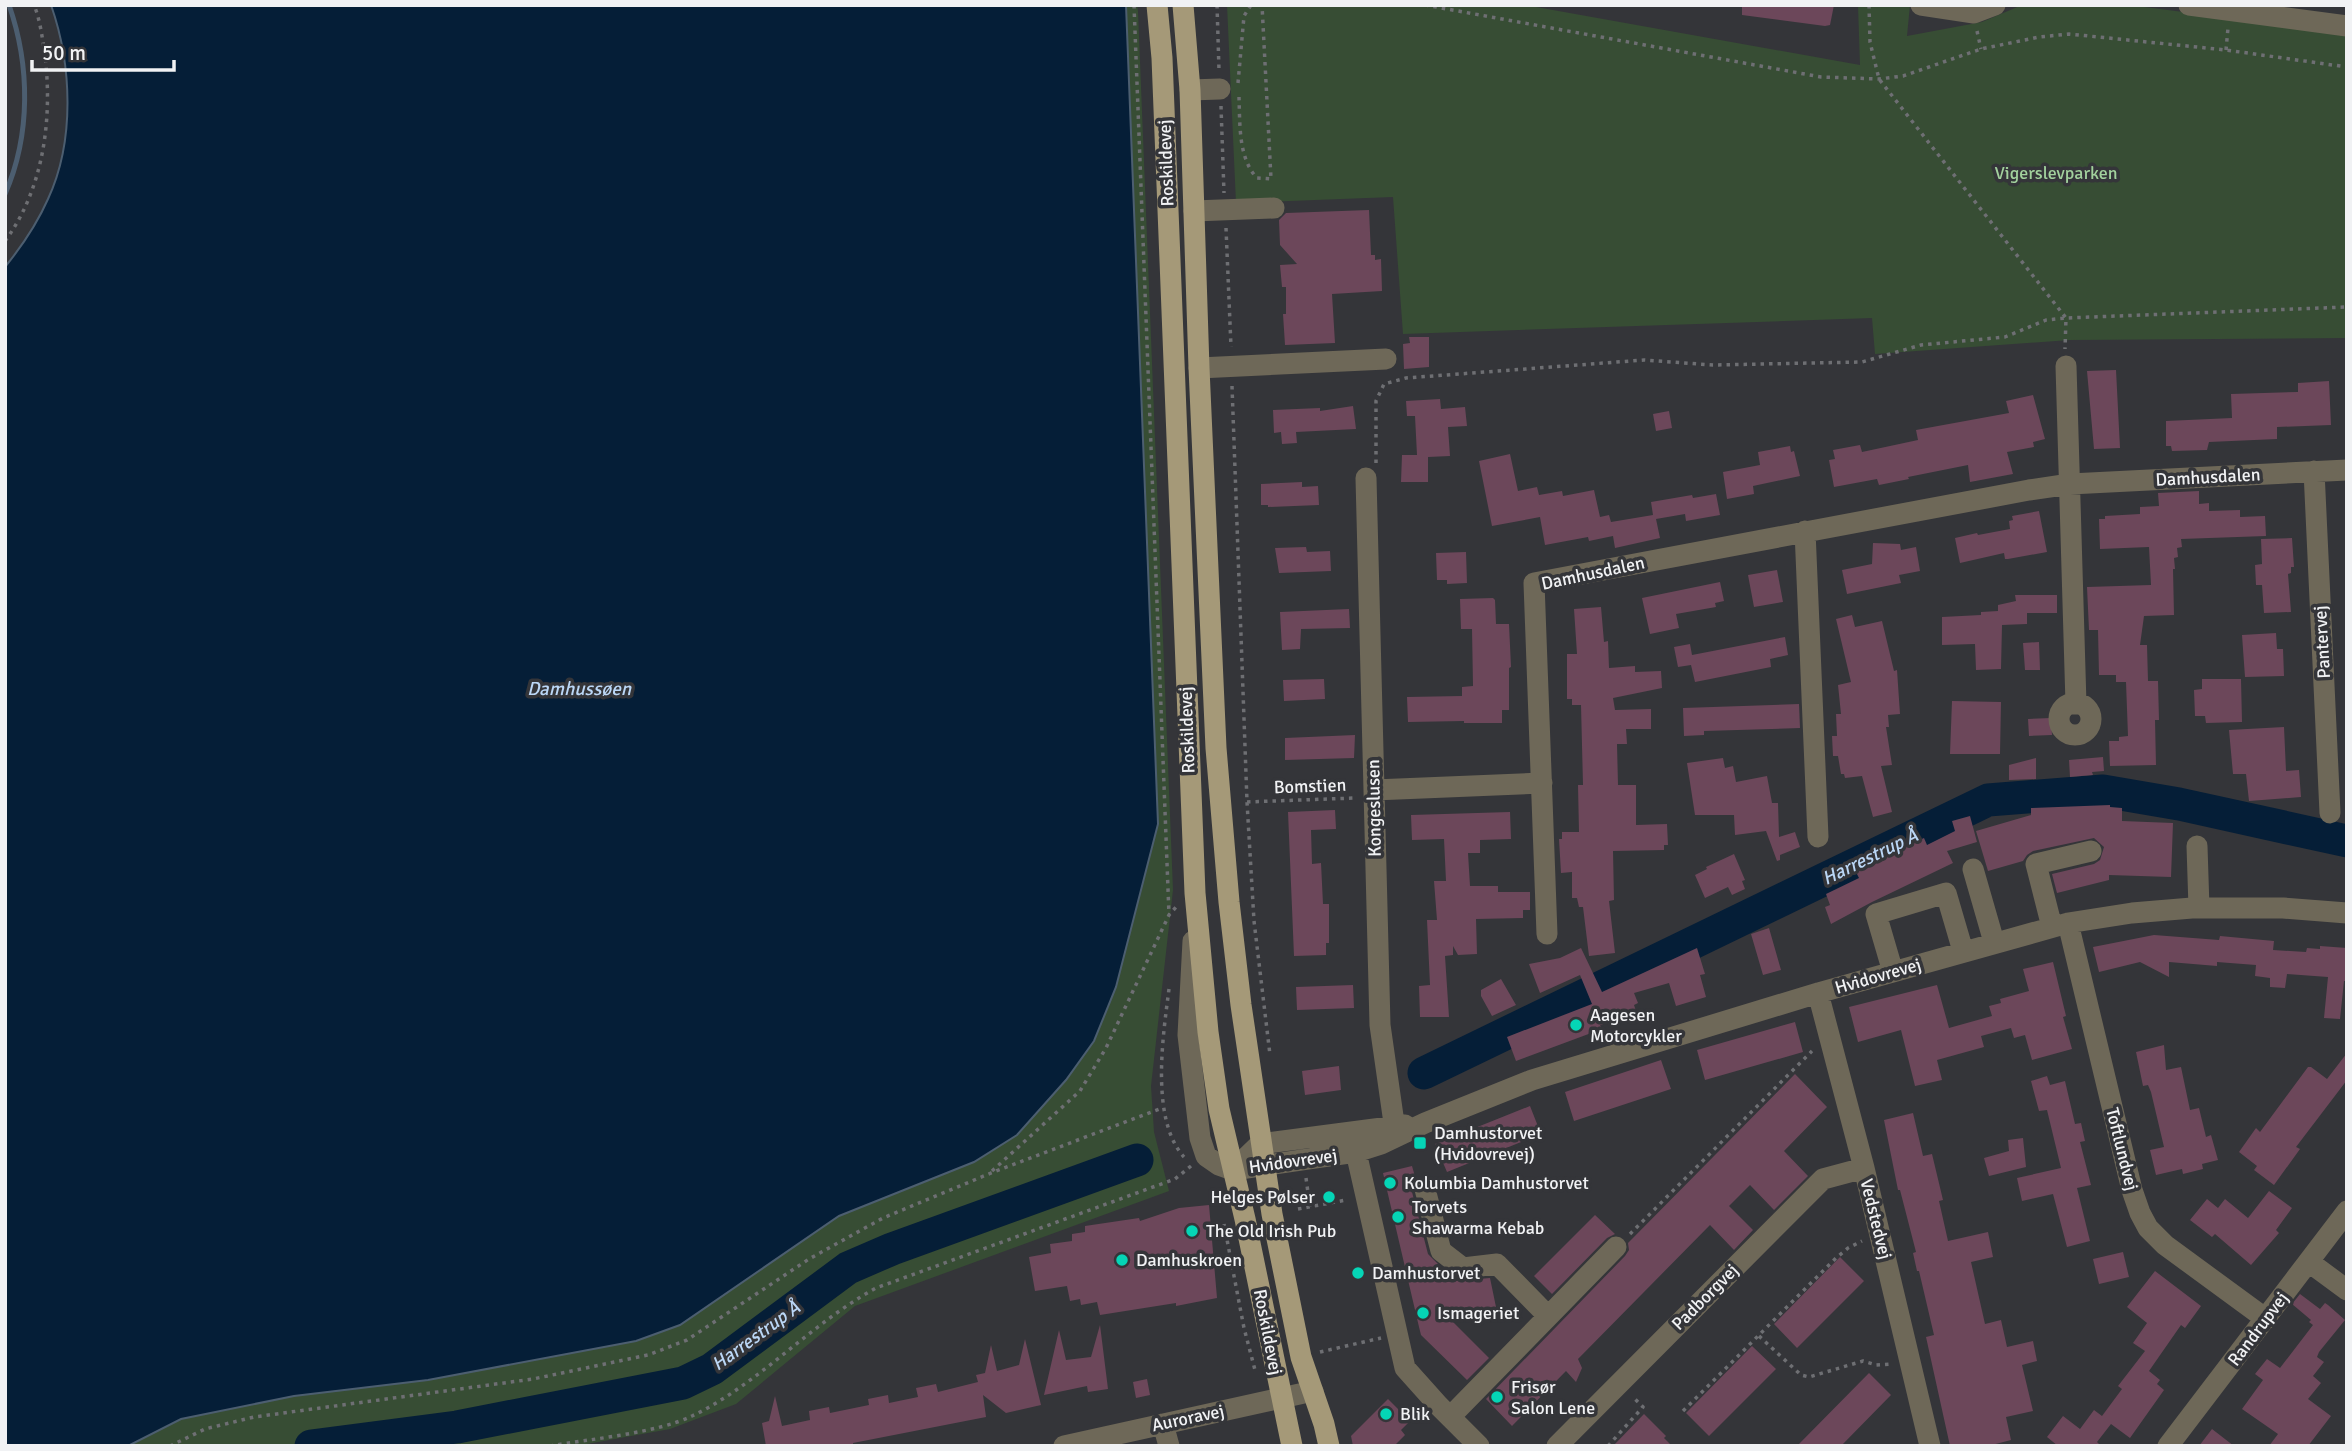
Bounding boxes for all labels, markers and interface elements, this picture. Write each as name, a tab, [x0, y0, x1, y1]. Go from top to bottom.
scale bar	[32, 28, 173, 72]
text: 50 m	[42, 40, 86, 66]
street label: Roskildevej	[1153, 119, 1179, 207]
park label: Vigerslevparken	[1994, 162, 2118, 184]
street label: Damhusdalen	[2155, 463, 2261, 491]
street label: Damhusdalen	[1539, 551, 1647, 595]
street label: Pantervej	[2309, 605, 2335, 679]
water label: Damhussøen	[527, 677, 632, 701]
street label: Roskildevej	[1174, 686, 1200, 774]
street label: Kongeslusen	[1362, 759, 1386, 857]
street label: Bomstien	[1273, 774, 1347, 798]
water label: Harrestrup Å	[1818, 823, 1923, 891]
street label: Hvidovrevej	[1832, 953, 1924, 999]
place label: Aagesen Motorcykler	[1590, 1004, 1682, 1047]
marker: Aagesen Motorcykler	[1568, 1017, 1584, 1033]
street label: Toftlundvej	[2101, 1105, 2143, 1193]
place label: Damhustorvet (Hvidovrevej)	[1434, 1122, 1542, 1165]
marker: Damhustorvet (Hvidovrevej)	[1412, 1135, 1428, 1151]
street label: Hvidovrevej	[1247, 1144, 1339, 1178]
place label: Kolumbia Damhustorvet	[1404, 1172, 1589, 1194]
marker: Kolumbia Damhustorvet	[1382, 1175, 1398, 1191]
street label: Vedstedvej	[1855, 1176, 1897, 1262]
place label: Helges Pølser	[1210, 1186, 1315, 1208]
marker: Helges Pølser	[1321, 1189, 1337, 1205]
place label: Torvets Shawarma Kebab	[1412, 1196, 1544, 1239]
marker: Torvets Shawarma Kebab	[1390, 1209, 1406, 1225]
place label: The Old Irish Pub	[1206, 1220, 1336, 1242]
marker: The Old Irish Pub	[1184, 1223, 1200, 1239]
place label: Damhuskroen	[1136, 1249, 1242, 1271]
marker: Damhuskroen	[1114, 1252, 1130, 1268]
street label: Padborgvej	[1667, 1259, 1743, 1335]
place label: Damhustorvet	[1372, 1262, 1480, 1284]
marker: Damhustorvet	[1350, 1265, 1366, 1281]
street label: Roskildevej	[1249, 1287, 1287, 1377]
street label: Randrupvej	[2223, 1288, 2293, 1370]
water label: Harrestrup Å	[707, 1295, 806, 1376]
place label: Ismageriet	[1437, 1302, 1519, 1324]
marker: Ismageriet	[1415, 1305, 1431, 1321]
place label: Frisør Salon Lene	[1511, 1376, 1595, 1419]
marker: Frisør Salon Lene	[1489, 1389, 1505, 1405]
street label: Auroravej	[1150, 1400, 1226, 1436]
place label: Blik	[1400, 1403, 1430, 1425]
marker: Blik	[1378, 1406, 1394, 1422]

